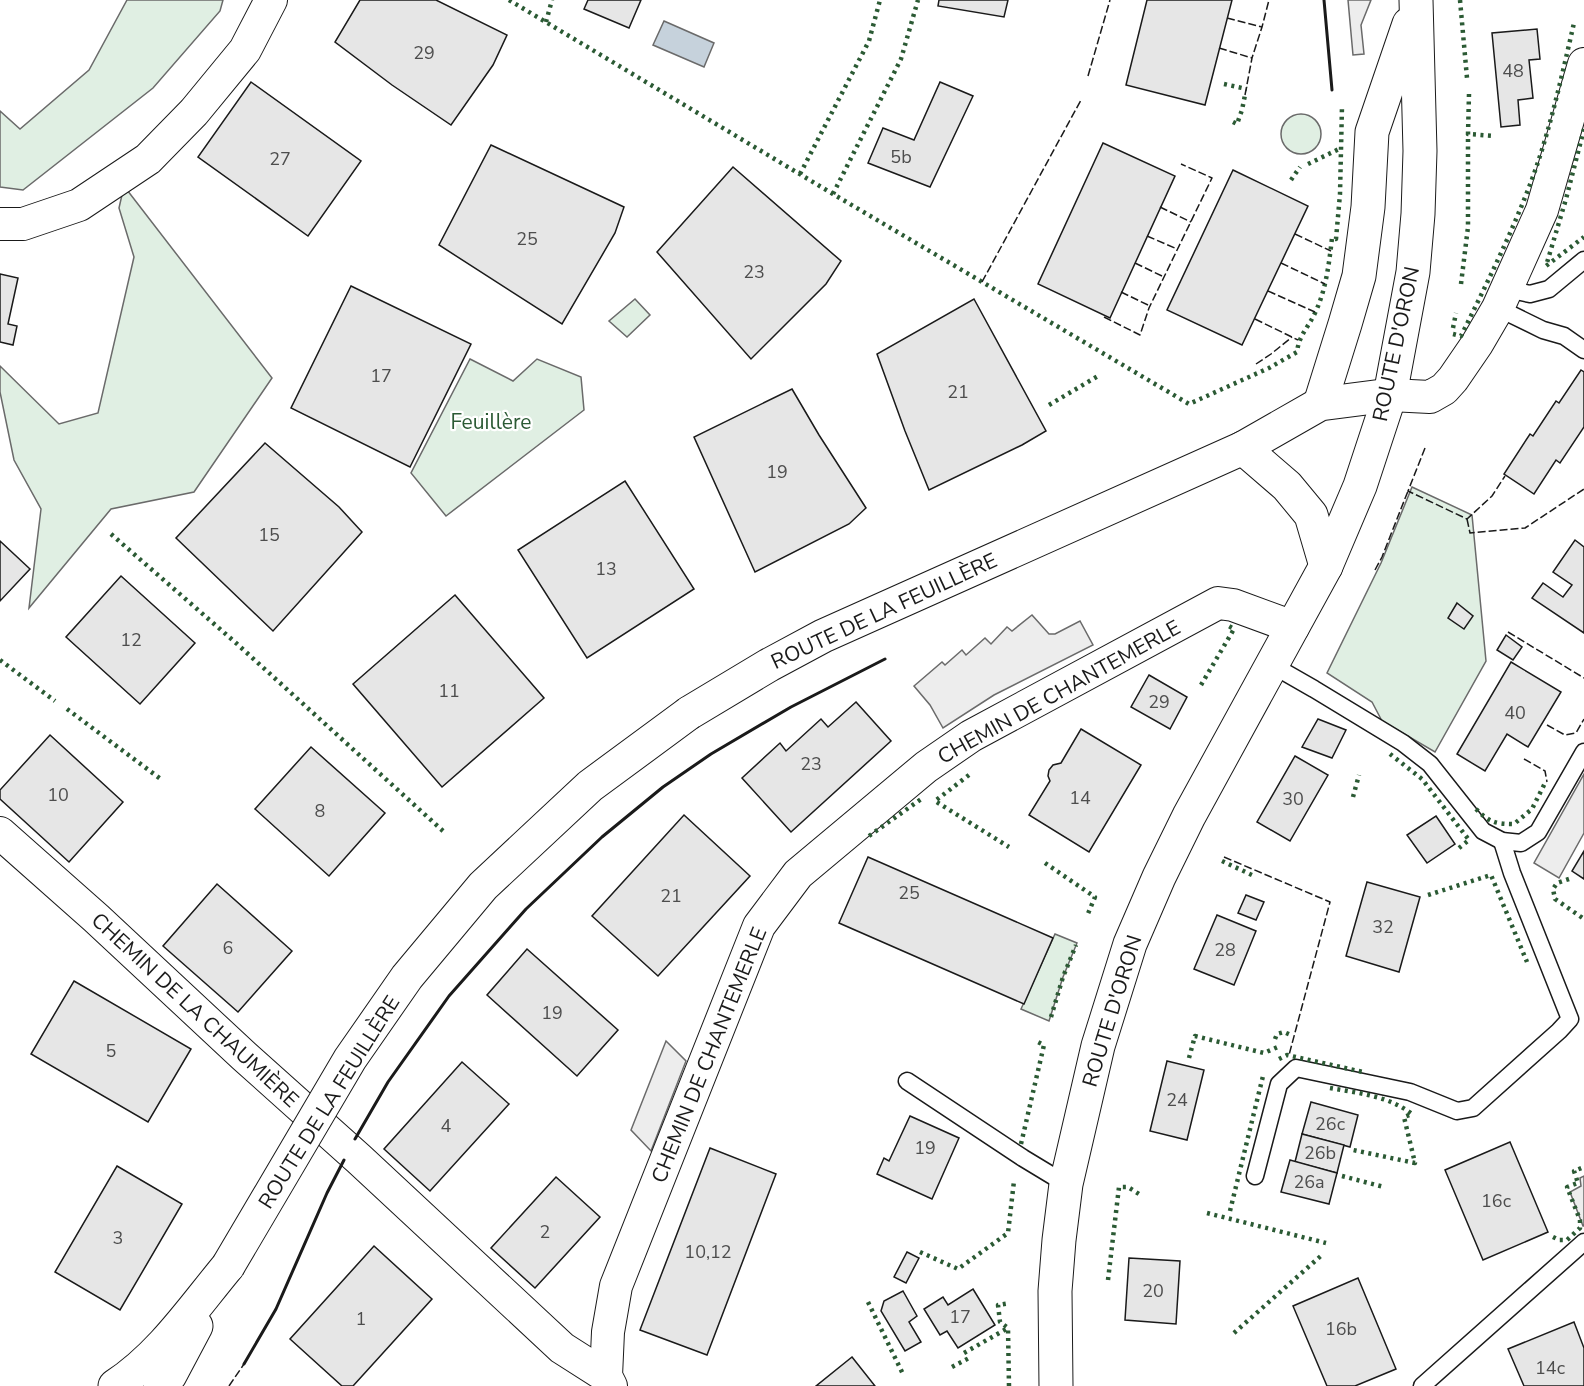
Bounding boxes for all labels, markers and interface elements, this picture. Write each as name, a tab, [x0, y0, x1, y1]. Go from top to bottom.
house number: 29	[413, 41, 435, 65]
house number: 48	[1502, 59, 1524, 83]
house number: 5b	[890, 145, 912, 169]
house number: 27	[269, 147, 291, 171]
house number: 25	[516, 227, 538, 251]
house number: 23	[743, 260, 765, 284]
street label: ROUTE D'ORON	[1366, 264, 1426, 424]
house number: 17	[370, 364, 392, 388]
house number: 21	[947, 380, 969, 404]
park label: Feuillère	[451, 408, 532, 436]
house number: 19	[766, 460, 788, 484]
house number: 15	[258, 523, 280, 547]
street label: ROUTE DE LA FEUILLÈRE	[766, 546, 1002, 676]
house number: 13	[595, 557, 617, 581]
street label: CHEMIN DE CHANTEMERLE	[933, 613, 1185, 771]
house number: 12	[120, 628, 142, 652]
house number: 11	[438, 679, 460, 703]
house number: 29	[1148, 690, 1170, 714]
house number: 40	[1504, 701, 1526, 725]
house number: 23	[800, 752, 822, 776]
house number: 10	[47, 783, 69, 807]
house number: 14	[1069, 786, 1091, 810]
house number: 30	[1282, 787, 1304, 811]
house number: 8	[315, 799, 325, 823]
house number: 25	[898, 881, 920, 905]
house number: 21	[660, 884, 682, 908]
street label: CHEMIN DE LA CHAUMIÈRE	[85, 906, 305, 1114]
house number: 32	[1372, 915, 1394, 939]
street label: CHEMIN DE CHANTEMERLE	[645, 923, 773, 1187]
street label: ROUTE D'ORON	[1076, 932, 1148, 1090]
house number: 6	[223, 936, 233, 960]
house number: 28	[1214, 938, 1236, 962]
street label: ROUTE DE LA FEUILLÈRE	[252, 990, 406, 1214]
house number: 19	[541, 1001, 563, 1025]
house number: 5	[106, 1039, 116, 1063]
house number: 24	[1166, 1088, 1188, 1112]
house number: 26c	[1315, 1112, 1345, 1136]
house number: 4	[441, 1114, 452, 1138]
house number: 19	[914, 1136, 936, 1160]
house number: 26b	[1304, 1141, 1336, 1165]
house number: 26a	[1293, 1170, 1325, 1194]
house number: 16c	[1481, 1189, 1511, 1213]
house number: 2	[540, 1220, 550, 1244]
house number: 3	[113, 1226, 123, 1250]
house number: 10,12	[684, 1240, 732, 1264]
house number: 20	[1142, 1279, 1164, 1303]
house number: 17	[949, 1305, 971, 1329]
house number: 1	[356, 1307, 366, 1331]
house number: 16b	[1325, 1317, 1357, 1341]
house number: 14c	[1535, 1356, 1565, 1380]

